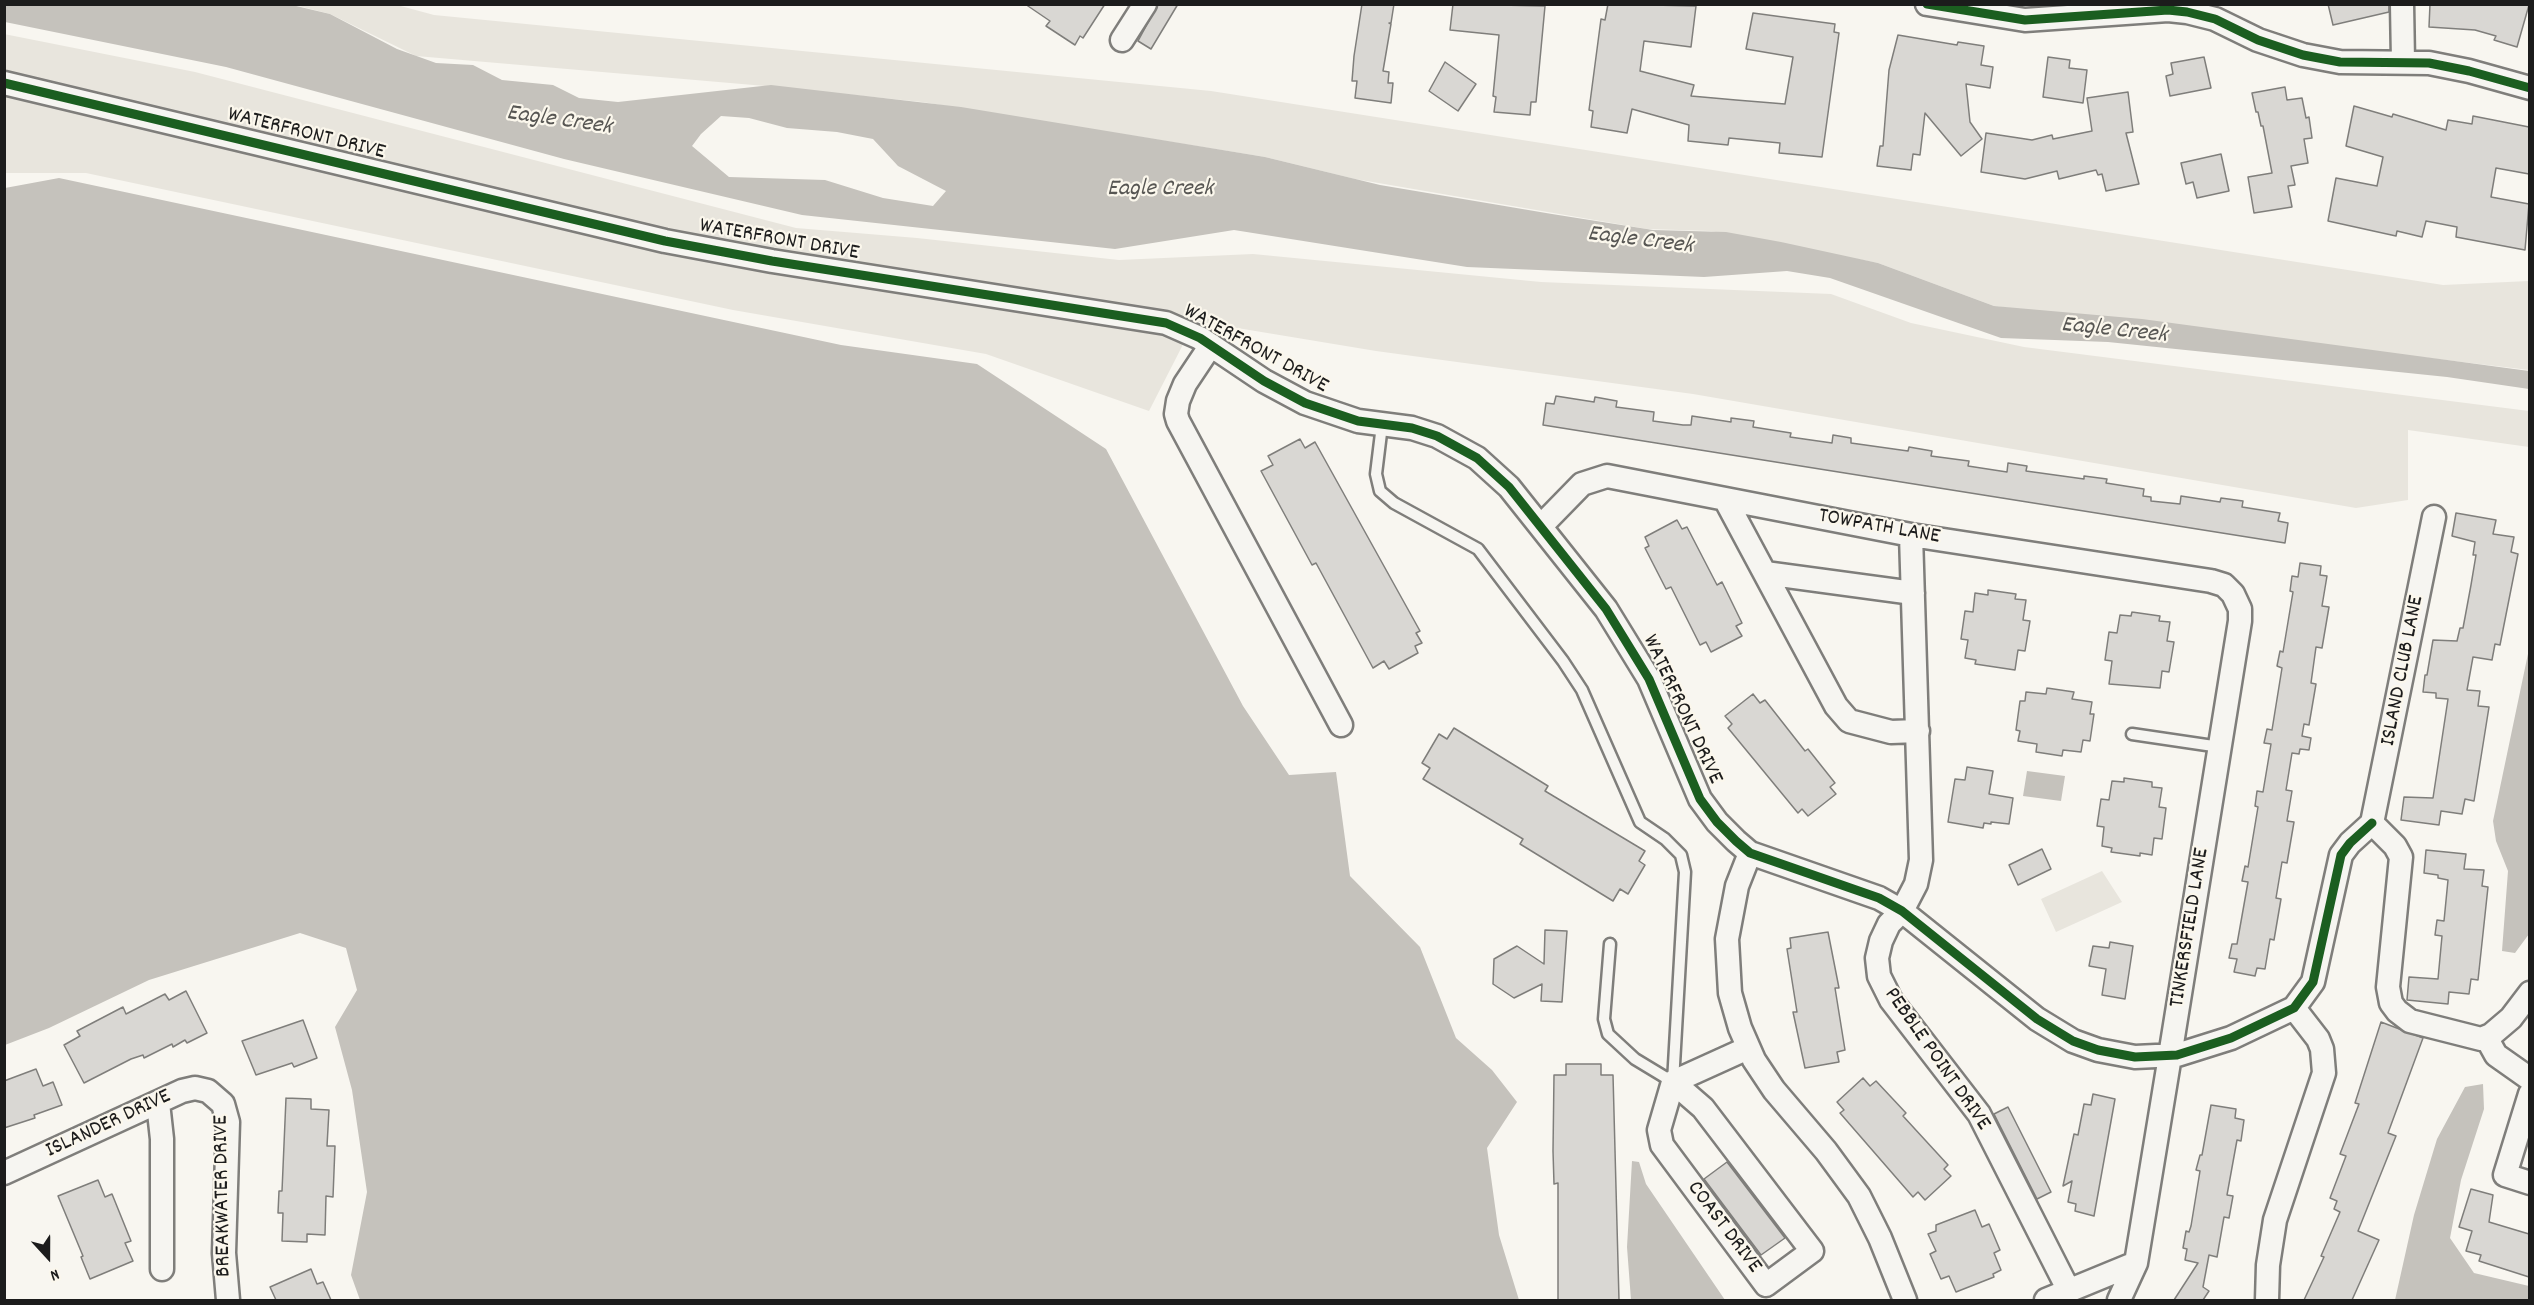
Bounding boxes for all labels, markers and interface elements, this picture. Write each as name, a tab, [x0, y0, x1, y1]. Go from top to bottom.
water label: Eagle Creek	[504, 100, 614, 144]
street label: WATERFRONT DRIVE	[224, 103, 388, 167]
water label: Eagle Creek	[1107, 177, 1213, 205]
street label: WATERFRONT DRIVE	[697, 214, 861, 268]
water label: Eagle Creek	[1586, 221, 1694, 263]
street label: WATERFRONT DRIVE	[1178, 299, 1332, 401]
water label: Eagle Creek	[2060, 312, 2168, 352]
street label: TOWPATH LANE	[1816, 504, 1942, 552]
street label: ISLAND CLUB LANE	[2376, 594, 2432, 748]
street label: WATERFRONT DRIVE	[1635, 631, 1727, 789]
street label: TINKERSFIELD LANE	[2165, 846, 2217, 1010]
street label: PEBBLE POINT DRIVE	[1877, 983, 1995, 1137]
street label: ISLANDER DRIVE	[42, 1085, 176, 1165]
street label: BREAKWATER DRIVE	[209, 1115, 239, 1277]
street label: COAST DRIVE	[1680, 1177, 1766, 1279]
north arrow	[18, 1227, 78, 1287]
text: N	[47, 1262, 62, 1286]

